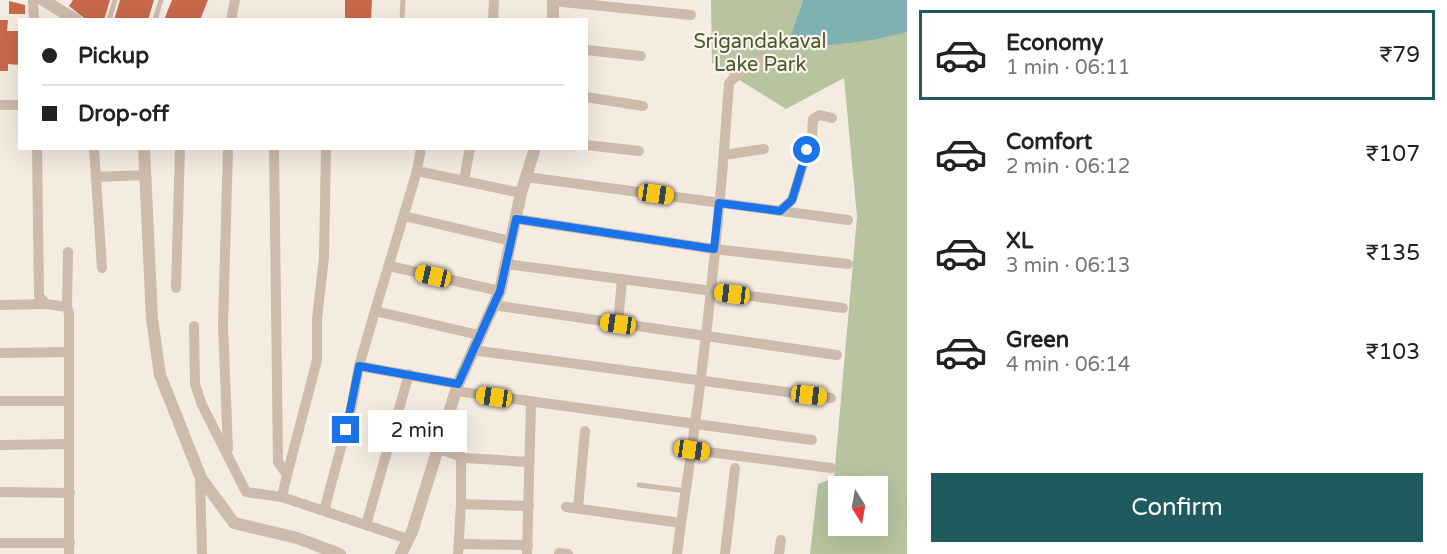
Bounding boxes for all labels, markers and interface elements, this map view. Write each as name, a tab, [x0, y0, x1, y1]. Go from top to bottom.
icon: car	[934, 28, 988, 82]
park label: Srigandakaval Lake Park	[693, 30, 827, 77]
text: Economy	[1006, 30, 1103, 56]
text: ₹79	[1379, 42, 1420, 68]
text: Pickup	[78, 43, 149, 69]
text: 1 min · 06:11	[1006, 56, 1130, 80]
text: Drop-off	[78, 101, 169, 127]
icon: car	[934, 127, 988, 181]
text: Comfort	[1006, 129, 1092, 155]
route start	[793, 136, 820, 163]
text: ₹107	[1366, 141, 1420, 167]
text: 2 min · 06:12	[1006, 155, 1130, 179]
car	[637, 183, 675, 205]
icon: car	[934, 226, 988, 280]
text: XL	[1006, 228, 1033, 254]
text: ₹135	[1366, 240, 1420, 266]
text: 3 min · 06:13	[1006, 254, 1130, 278]
car	[413, 263, 453, 289]
car	[713, 283, 751, 305]
car	[599, 313, 637, 335]
icon: car	[934, 325, 988, 379]
text: Green	[1006, 327, 1069, 353]
text: ₹103	[1366, 339, 1420, 365]
text: 4 min · 06:14	[1006, 353, 1130, 377]
car	[790, 384, 828, 406]
car	[475, 386, 513, 408]
callout: 2 min	[367, 409, 466, 451]
route end	[332, 416, 359, 443]
text: 2 min	[391, 419, 444, 443]
car	[673, 439, 711, 461]
button: Confirm	[931, 473, 1423, 542]
north arrow	[828, 476, 888, 536]
map controls	[828, 476, 888, 536]

